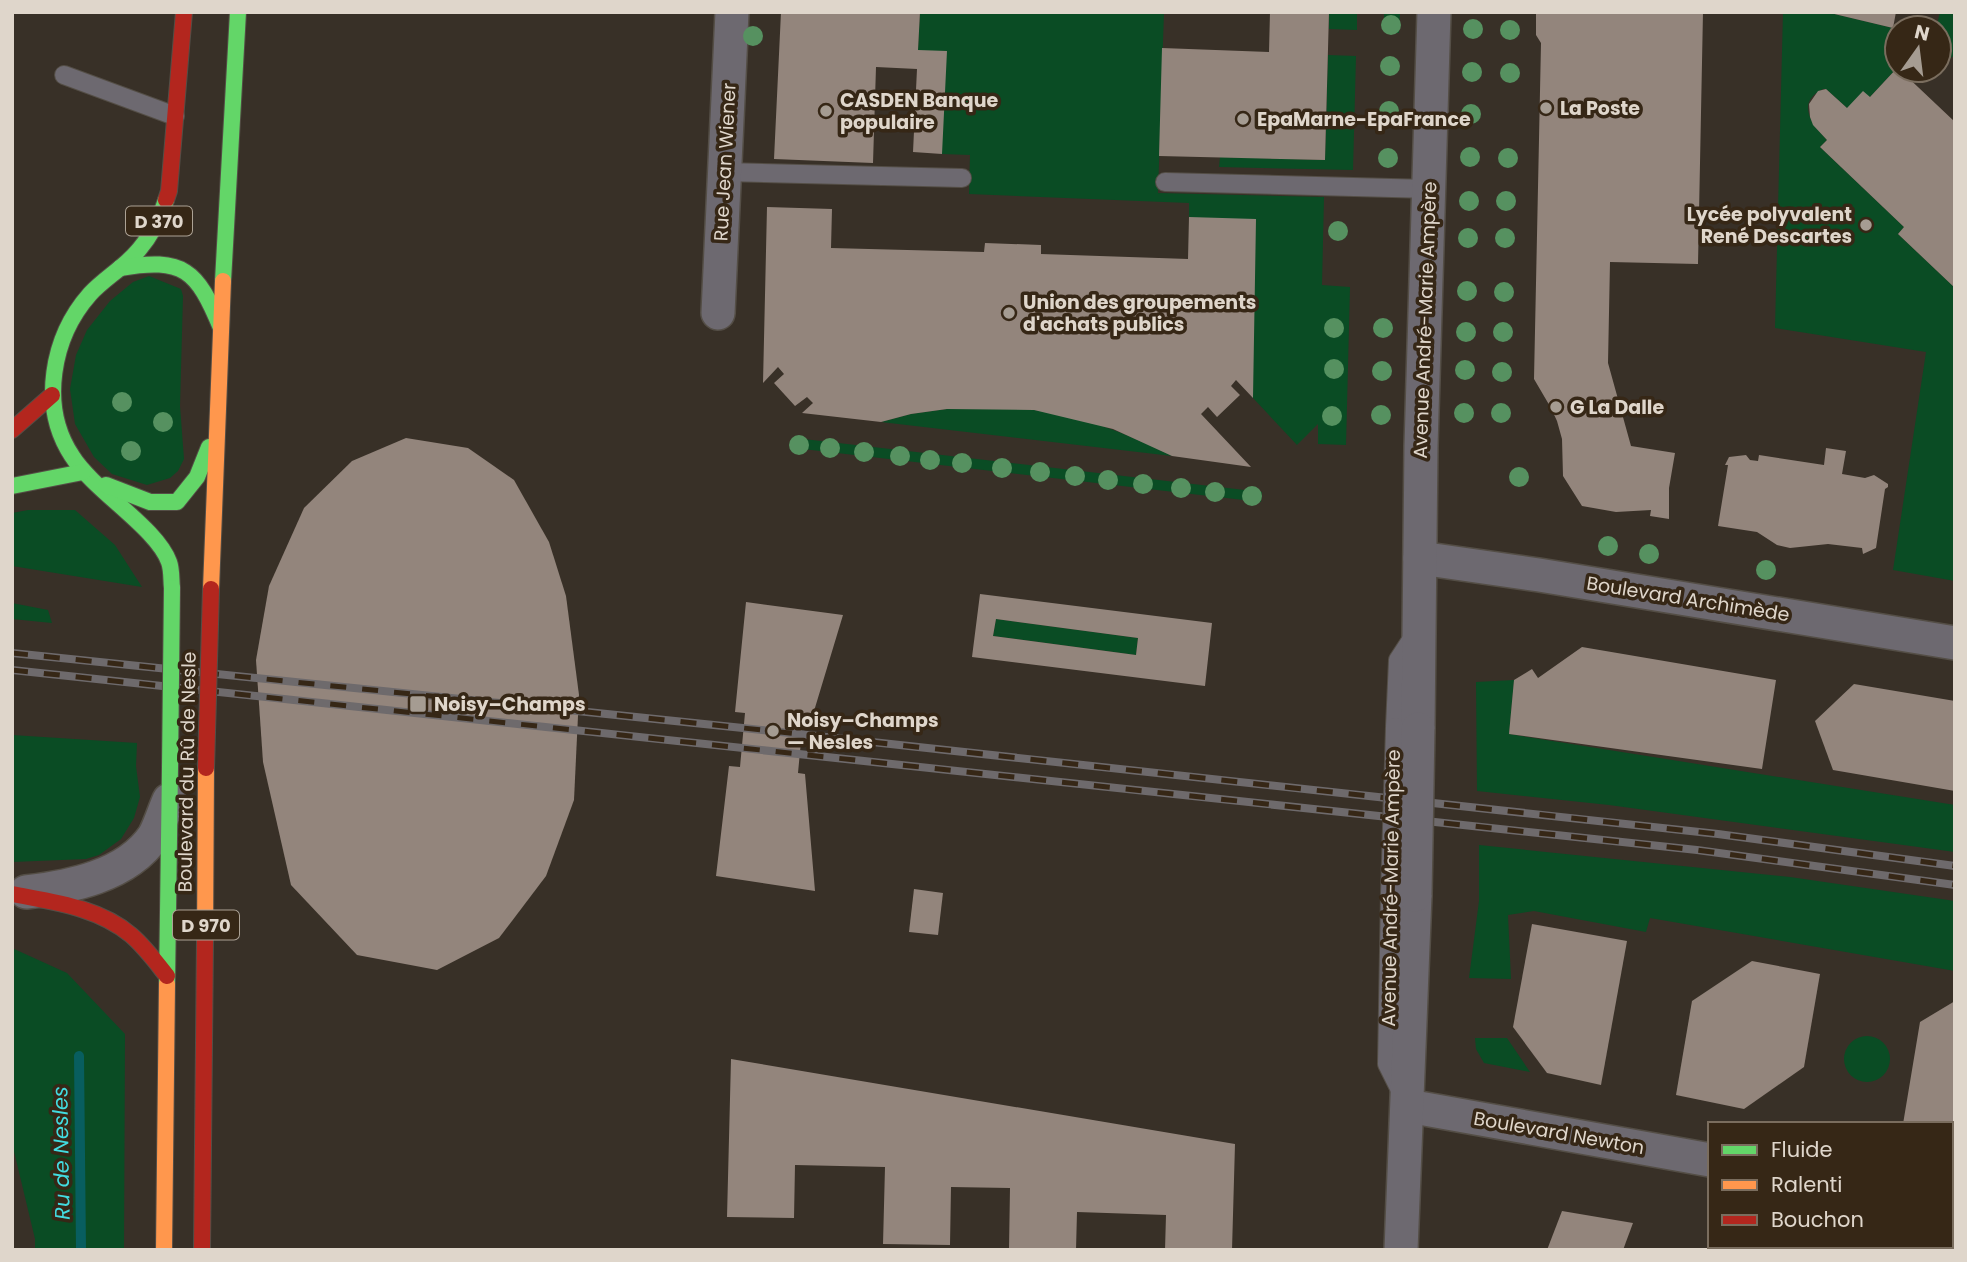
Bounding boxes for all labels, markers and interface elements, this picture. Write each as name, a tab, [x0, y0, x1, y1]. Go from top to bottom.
north arrow	[1883, 14, 1953, 84]
text: N	[1912, 18, 1932, 48]
street label: Rue Jean Wiener	[707, 82, 743, 242]
place label: CASDEN Banque populaire	[840, 87, 999, 136]
place label: La Poste	[1560, 95, 1640, 122]
marker: La Poste	[1538, 100, 1554, 116]
marker: CASDEN Banque populaire	[818, 103, 834, 119]
place label: EpaMarne-EpaFrance	[1257, 106, 1471, 133]
marker: EpaMarne-EpaFrance	[1235, 111, 1251, 127]
street label: Avenue André-Marie Ampère	[1407, 181, 1443, 459]
place label: Lycée polyvalent René Descartes	[1687, 201, 1852, 250]
road number: D 370	[126, 206, 192, 236]
marker: Lycée polyvalent René Descartes	[1858, 217, 1874, 233]
place label: Union des groupements d'achats publics	[1023, 289, 1256, 338]
marker: Union des groupements d'achats publics	[1001, 305, 1017, 321]
place label: G La Dalle	[1570, 394, 1664, 421]
marker: G La Dalle	[1548, 399, 1564, 415]
street label: Boulevard Archimède	[1585, 570, 1791, 628]
street label: Boulevard du Rû de Nesle	[171, 651, 203, 893]
place label: Noisy–Champs	[434, 691, 586, 718]
marker: Noisy–Champs	[408, 694, 428, 714]
place label: Noisy–Champs — Nesles	[787, 707, 939, 756]
marker: Noisy–Champs — Nesles	[765, 723, 781, 739]
street label: Avenue André-Marie Ampère	[1375, 749, 1407, 1027]
road number: D 970	[173, 910, 239, 940]
water label: Ru de Nesles	[45, 1086, 77, 1220]
street label: Boulevard Newton	[1472, 1105, 1646, 1161]
legend	[1708, 1122, 1953, 1248]
text: Fluide	[1771, 1135, 1833, 1164]
text: Ralenti	[1771, 1170, 1842, 1199]
text: Bouchon	[1771, 1205, 1864, 1234]

